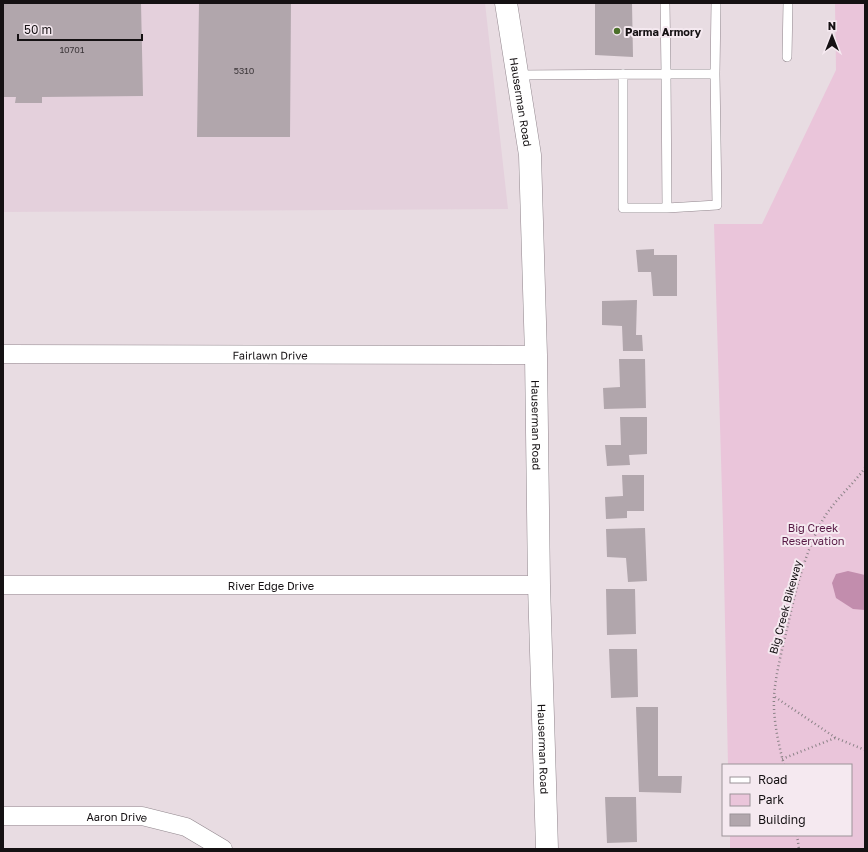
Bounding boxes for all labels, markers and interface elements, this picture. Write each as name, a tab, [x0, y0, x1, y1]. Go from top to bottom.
scale bar	[18, 16, 142, 42]
north arrow	[812, 16, 852, 56]
text: N	[828, 19, 836, 32]
text: 50 m	[24, 22, 52, 37]
place label: Parma Armory	[625, 25, 702, 38]
marker: Parma Armory	[612, 26, 622, 36]
house number: 10701	[60, 44, 85, 55]
street label: Hauserman Road	[508, 56, 535, 147]
house number: 5310	[234, 65, 255, 76]
street label: Fairlawn Drive	[232, 348, 308, 361]
street label: Hauserman Road	[530, 380, 544, 470]
park label: Big Creek Reservation	[781, 521, 845, 547]
street label: Big Creek Bikeway	[766, 559, 804, 655]
street label: River Edge Drive	[228, 579, 314, 592]
street label: Hauserman Road	[536, 704, 552, 794]
legend	[722, 764, 852, 836]
text: Road	[758, 772, 787, 787]
text: Park	[758, 792, 784, 807]
street label: Aaron Drive	[86, 810, 149, 824]
text: Building	[758, 812, 806, 827]

